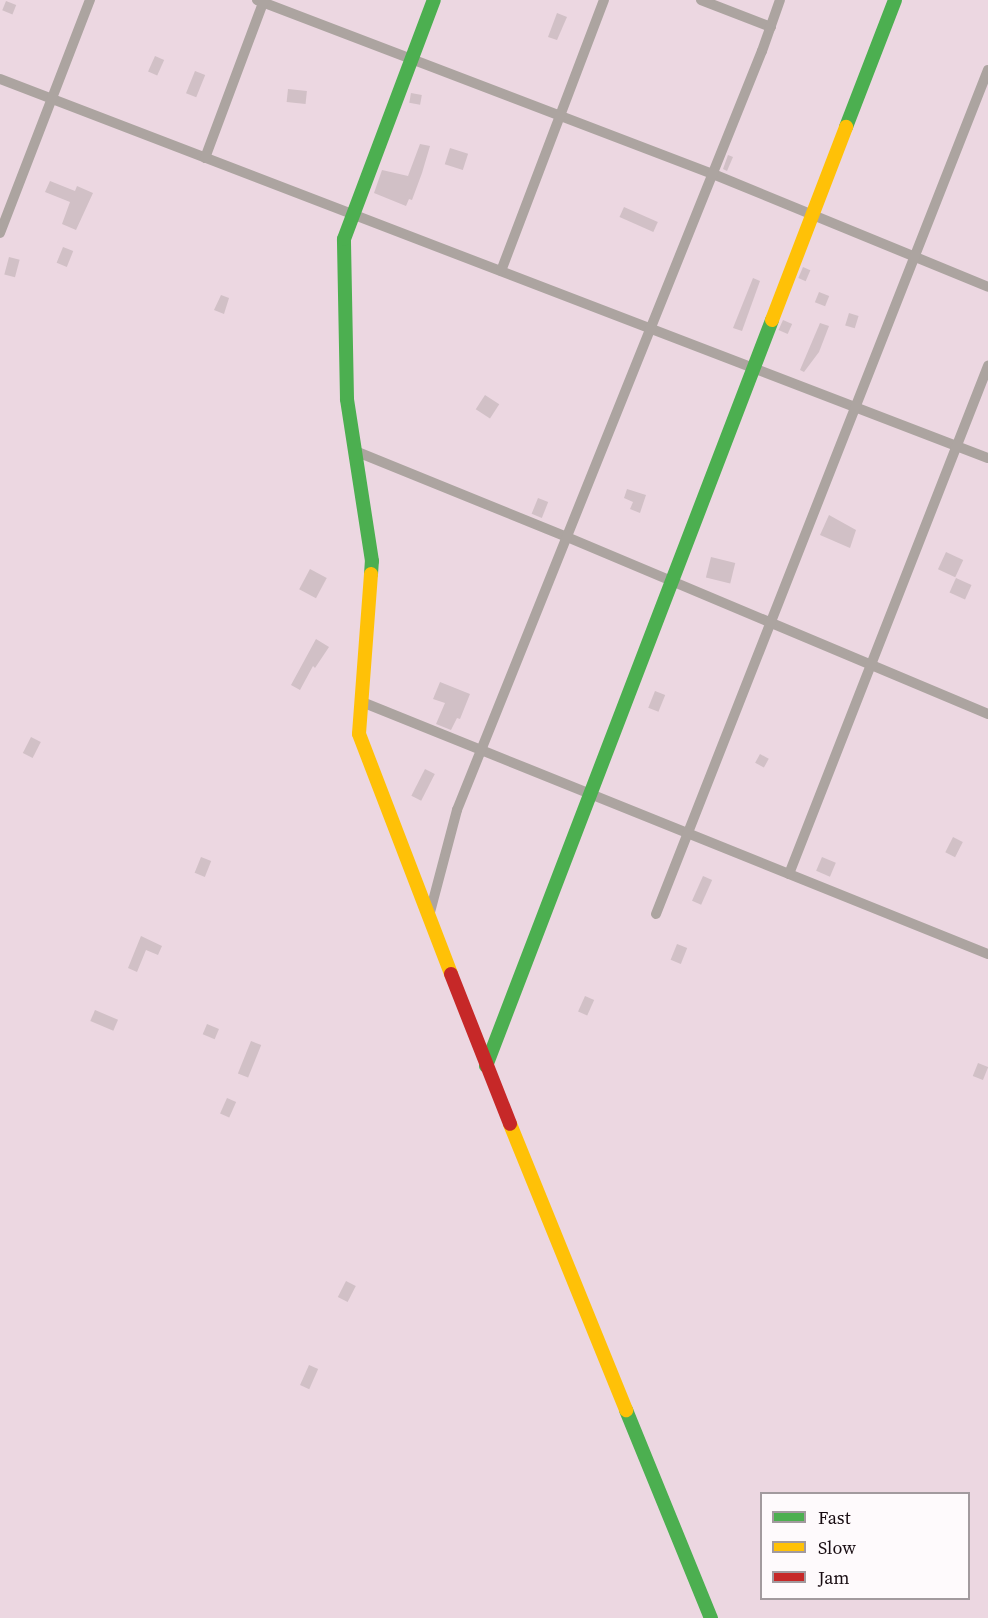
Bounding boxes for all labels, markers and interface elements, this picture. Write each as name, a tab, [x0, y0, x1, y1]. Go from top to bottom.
legend	[760, 1492, 970, 1600]
text: Fast	[818, 1505, 851, 1530]
text: Slow	[818, 1535, 856, 1560]
text: Jam	[818, 1565, 850, 1590]

